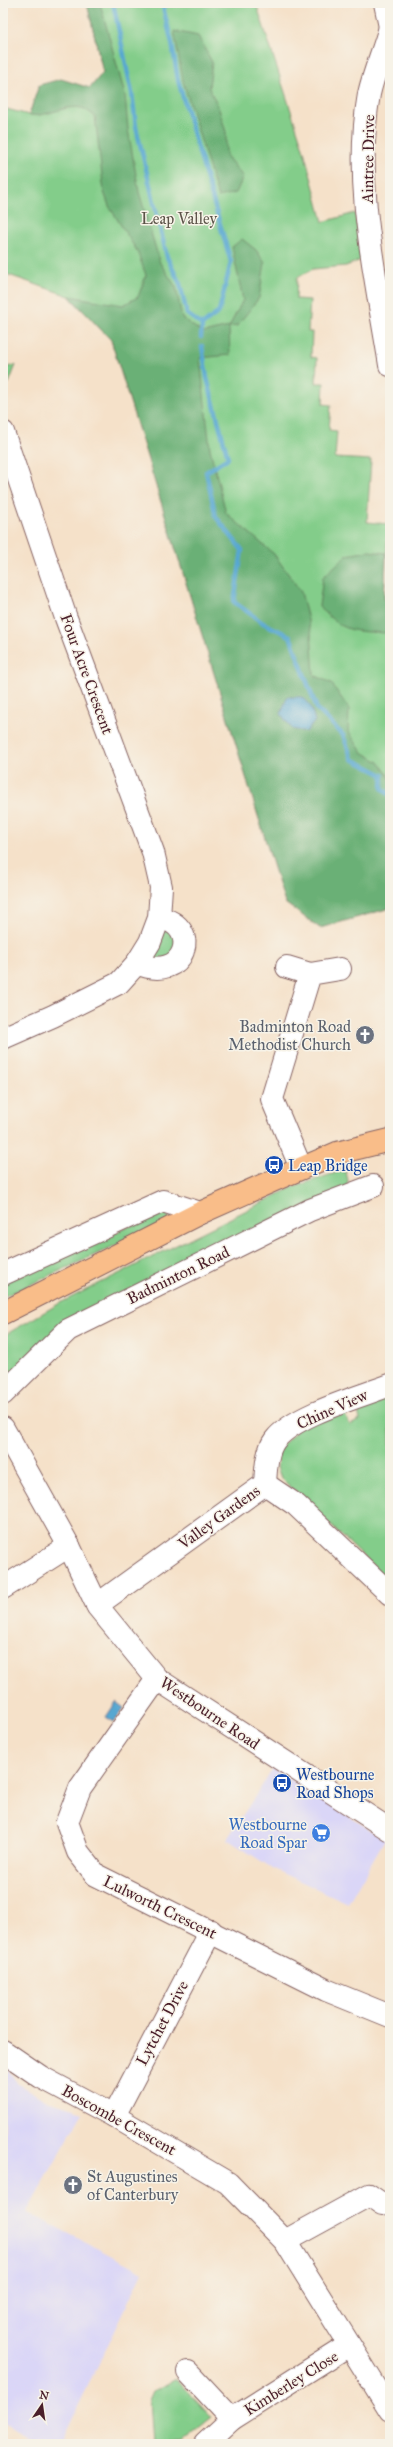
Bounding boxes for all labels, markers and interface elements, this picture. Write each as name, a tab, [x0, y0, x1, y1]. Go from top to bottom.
street label: Aintree Drive	[358, 114, 378, 205]
park label: Leap Valley	[141, 209, 218, 228]
street label: Four Acre Crescent	[56, 611, 118, 737]
place label: Badminton Road Methodist Church	[228, 1017, 351, 1054]
church icon: Badminton Road Methodist Church	[354, 1024, 376, 1046]
bus stop icon: Leap Bridge	[263, 1154, 285, 1176]
place label: Leap Bridge	[288, 1156, 368, 1176]
street label: Badminton Road	[124, 1242, 232, 1308]
street label: Chine View	[294, 1385, 371, 1433]
street label: Valley Gardens	[174, 1481, 264, 1554]
street label: Westbourne Road	[157, 1673, 263, 1753]
place label: Westbourne Road Shops	[296, 1765, 375, 1802]
bus stop icon: Westbourne Road Shops	[271, 1772, 293, 1794]
place label: Westbourne Road Spar	[229, 1815, 307, 1852]
supermarket icon: Westbourne Road Spar	[310, 1822, 332, 1844]
street label: Lulworth Crescent	[100, 1871, 220, 1943]
street label: Lytchet Drive	[132, 1977, 192, 2069]
street label: Boscombe Crescent	[59, 2081, 180, 2159]
place label: St Augustines of Canterbury	[87, 2167, 179, 2204]
church icon: St Augustines of Canterbury	[62, 2174, 84, 2196]
street label: Kimberley Close	[241, 2346, 342, 2419]
north arrow	[22, 2385, 62, 2425]
text: N	[38, 2388, 51, 2403]

